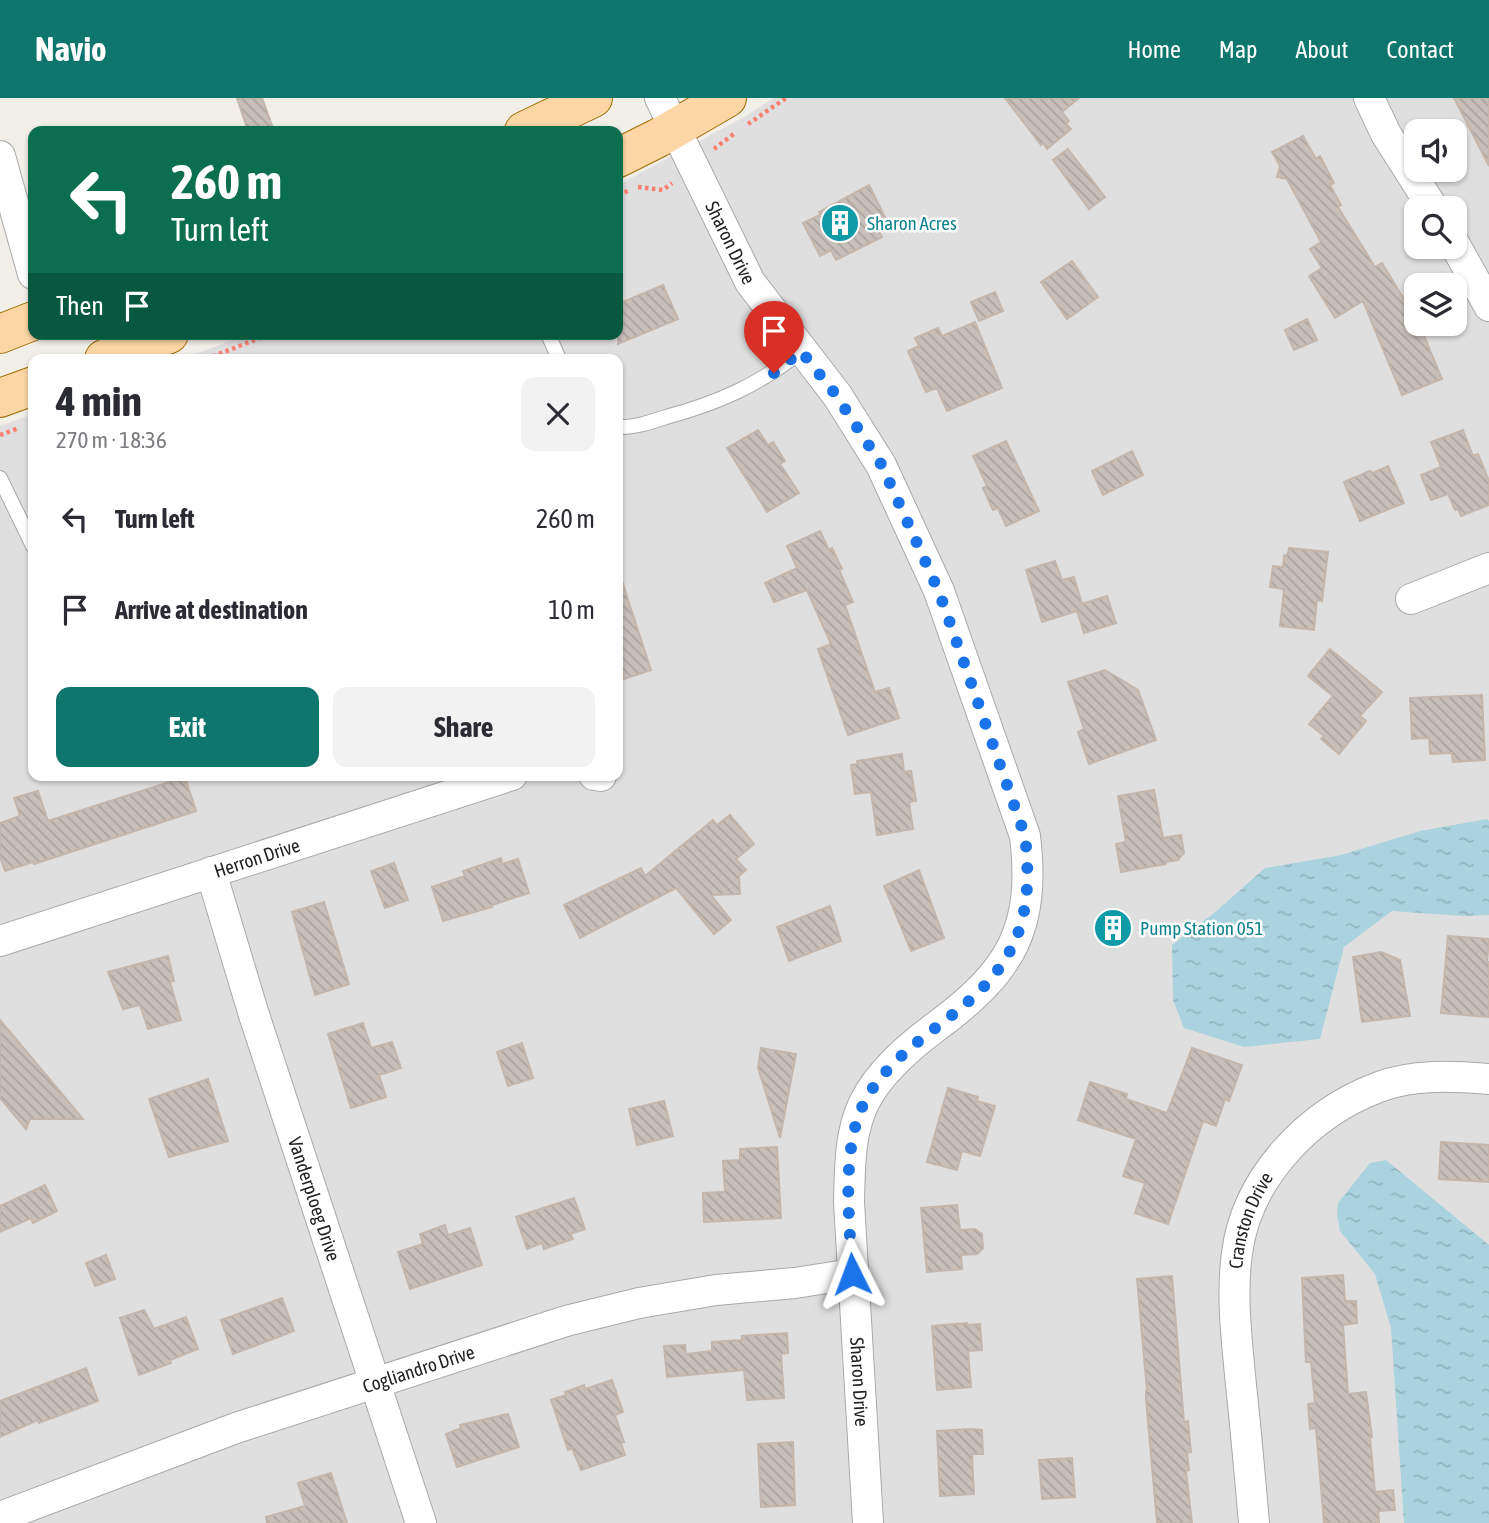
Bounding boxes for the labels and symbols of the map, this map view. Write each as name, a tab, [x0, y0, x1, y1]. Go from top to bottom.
street label: Sharon Drive	[701, 198, 760, 288]
building icon: Sharon Acres	[819, 202, 861, 244]
place label: Sharon Acres	[867, 212, 957, 234]
pin	[744, 301, 804, 373]
street label: Herron Drive	[211, 834, 302, 882]
building icon: Pump Station 051	[1092, 907, 1134, 949]
place label: Pump Station 051	[1140, 917, 1263, 939]
street label: Vanderploeg Drive	[284, 1134, 345, 1264]
street label: Cranston Drive	[1224, 1168, 1277, 1270]
position arrow	[815, 1237, 889, 1311]
street label: Sharon Drive	[846, 1337, 873, 1427]
street label: Cogliandro Drive	[360, 1340, 477, 1397]

